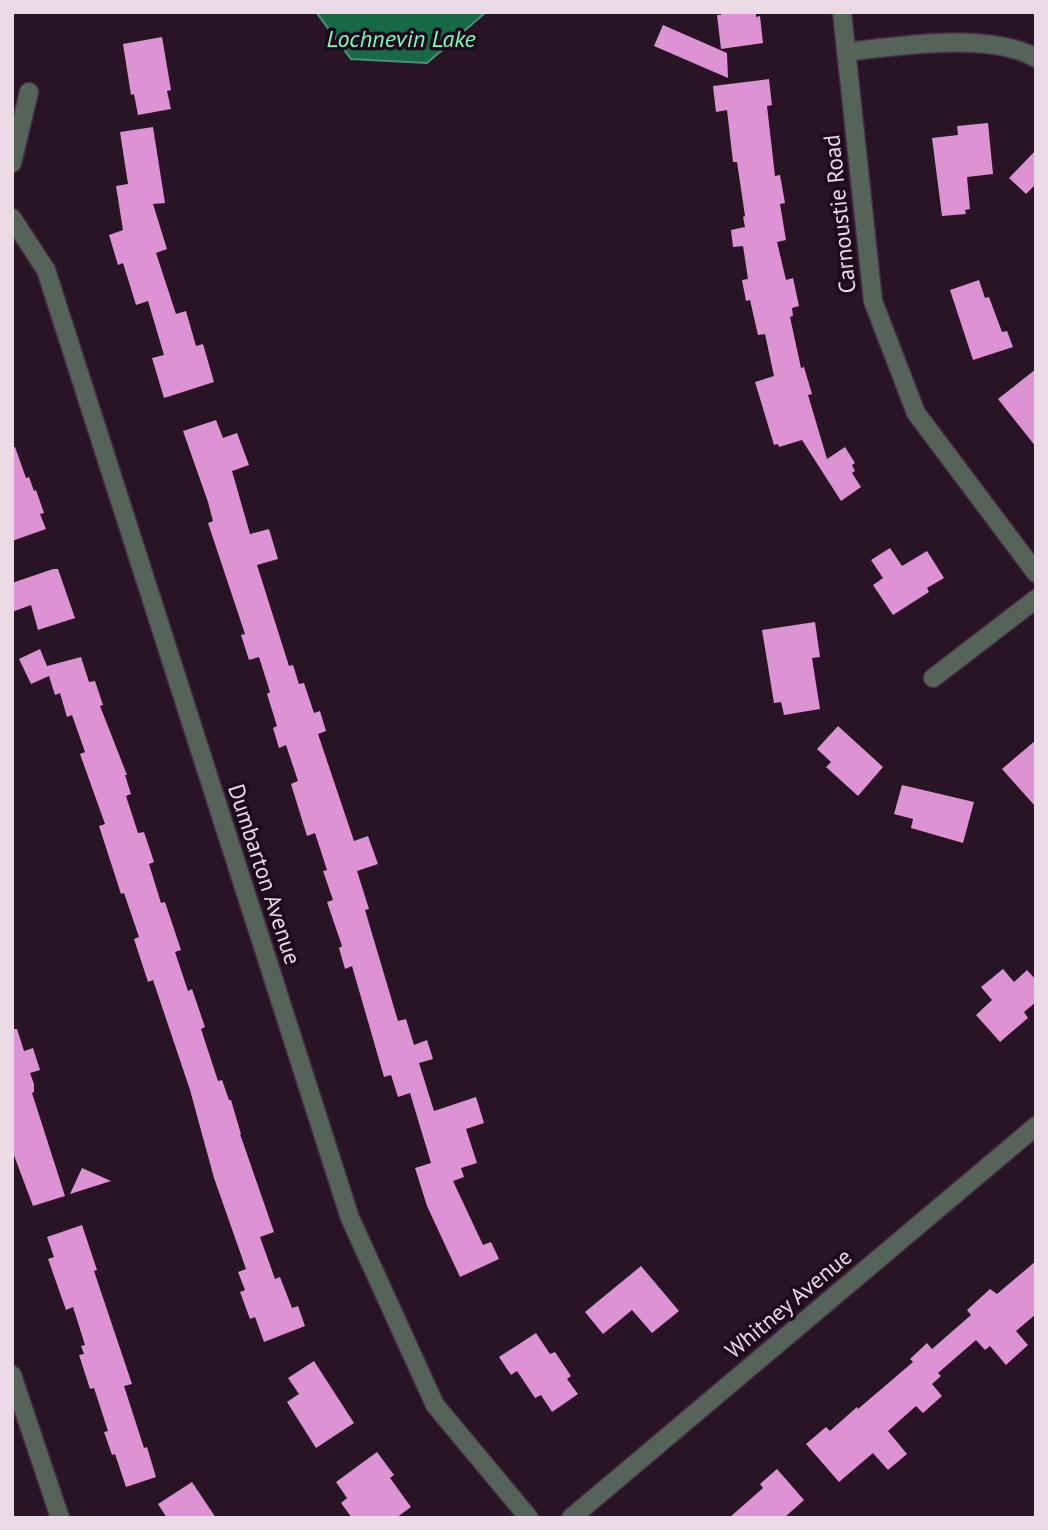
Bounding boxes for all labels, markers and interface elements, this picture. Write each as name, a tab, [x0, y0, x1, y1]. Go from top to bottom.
water label: Lochnevin Lake	[326, 23, 476, 54]
street label: Carnoustie Road	[816, 133, 862, 295]
street label: Dumbarton Avenue	[222, 780, 308, 968]
street label: Whitney Avenue	[719, 1242, 857, 1364]

